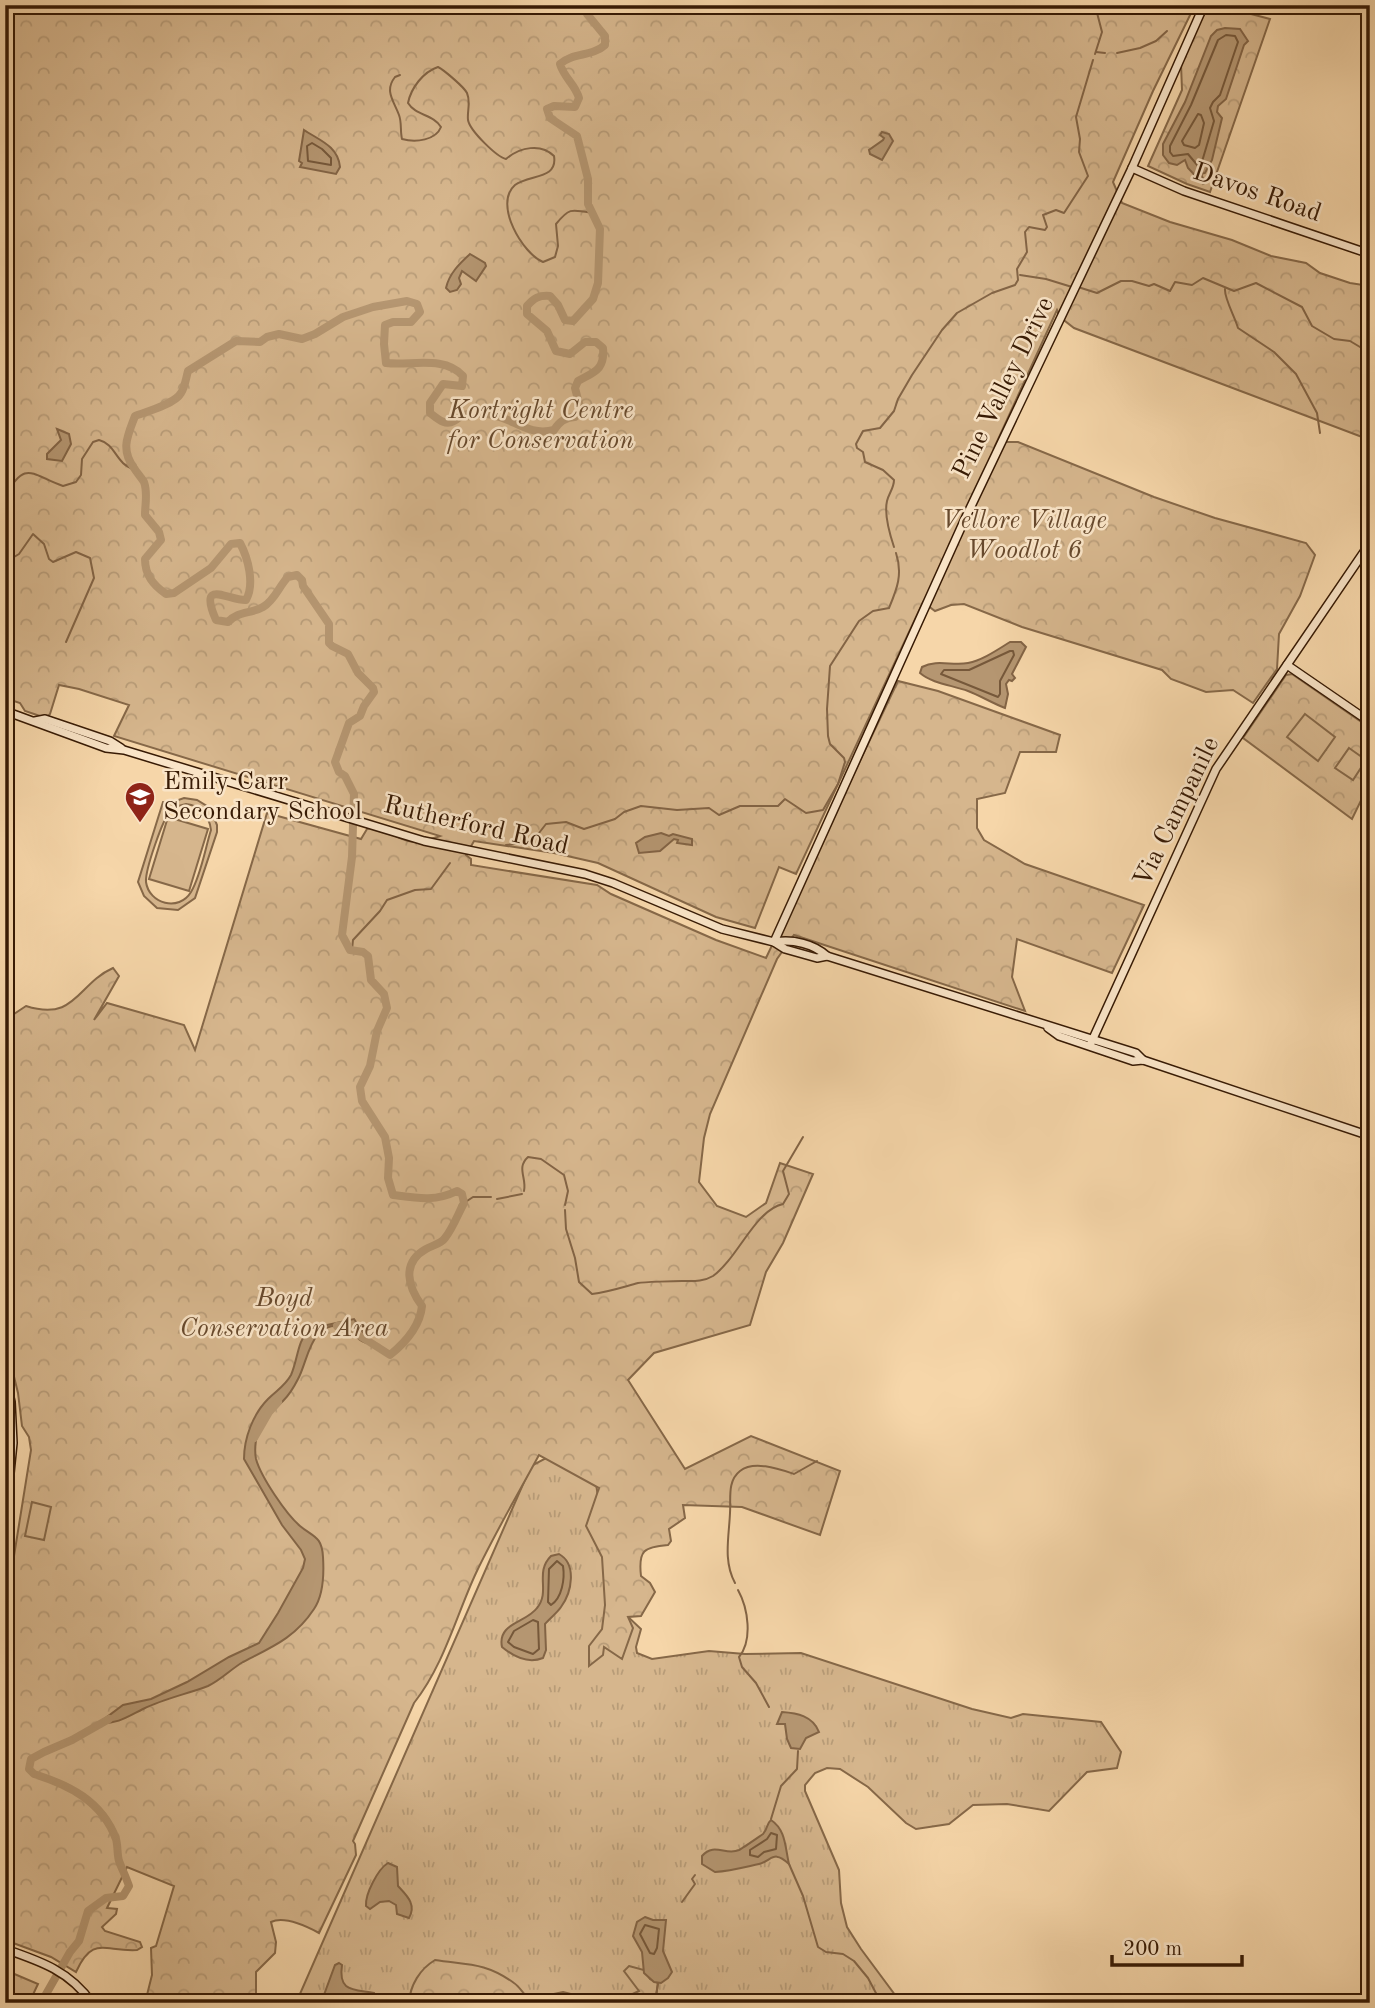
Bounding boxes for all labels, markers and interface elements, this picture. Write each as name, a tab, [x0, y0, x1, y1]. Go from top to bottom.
street label: Davos Road	[1189, 159, 1325, 227]
street label: Pine Valley Drive	[949, 293, 1059, 483]
park label: Kortright Centre for Conservation	[446, 398, 634, 454]
park label: Vellore Village Woodlot 6	[941, 508, 1107, 564]
street label: Via Campanile	[1130, 733, 1224, 891]
place label: Emily Carr Secondary School	[163, 769, 362, 825]
school or university icon: Emily Carr Secondary School	[123, 780, 157, 824]
street label: Rutherford Road	[381, 792, 571, 860]
park label: Boyd Conservation Area	[179, 1286, 389, 1342]
scale bar	[1112, 1924, 1242, 1968]
text: 200 m	[1123, 1939, 1182, 1960]

